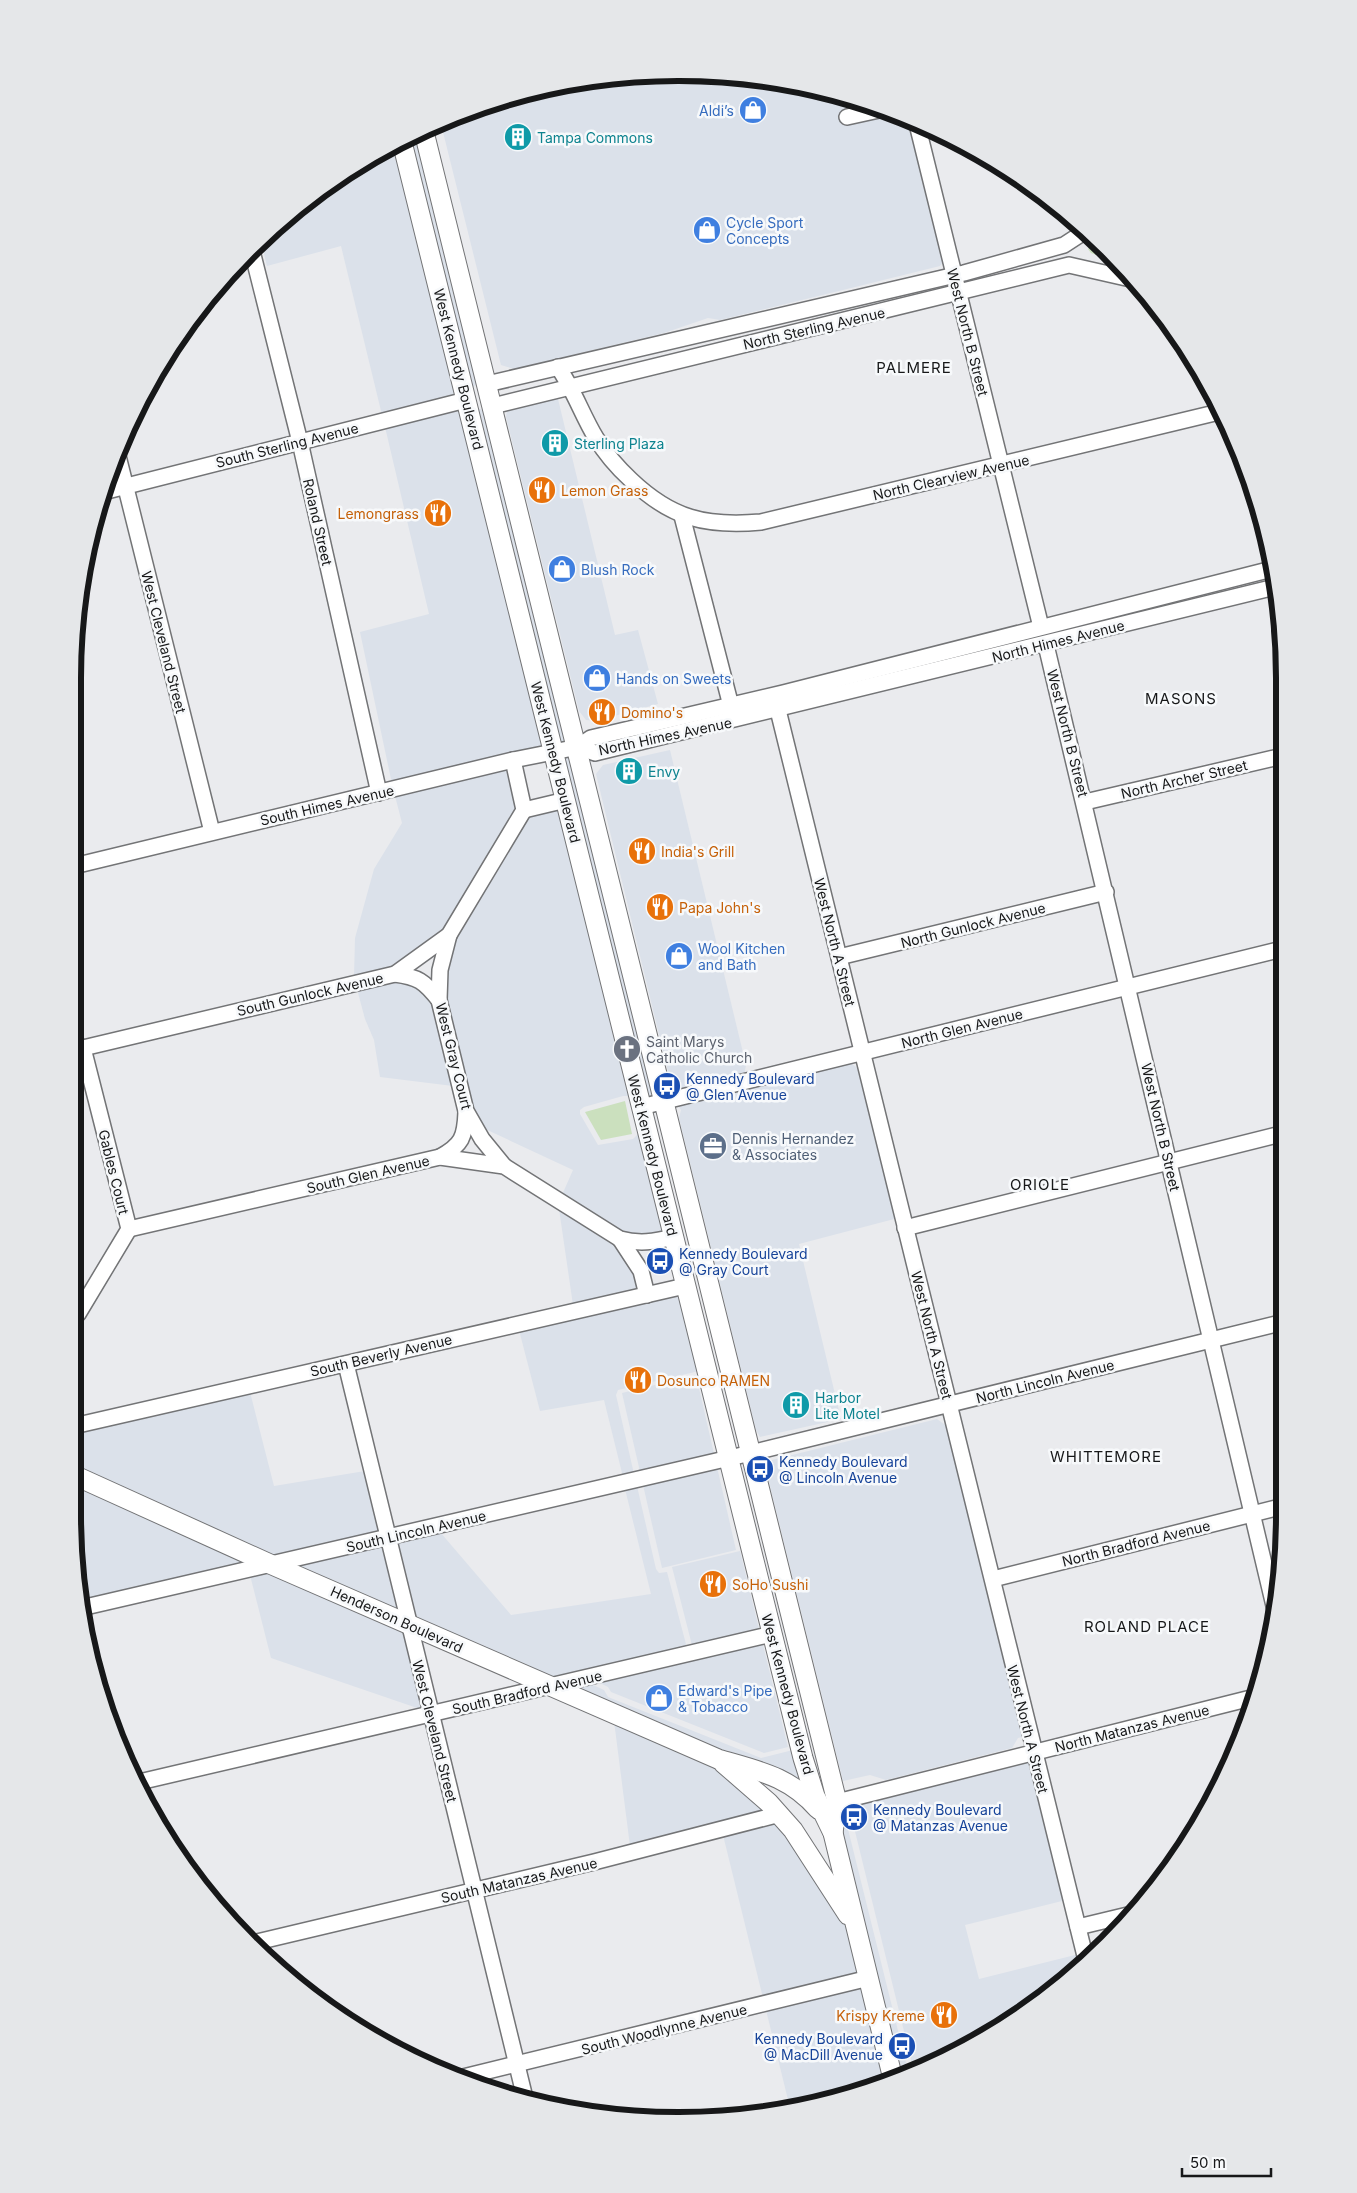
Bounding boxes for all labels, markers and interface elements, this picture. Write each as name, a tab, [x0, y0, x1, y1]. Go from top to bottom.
shop icon: Aldi’s	[738, 95, 768, 125]
place label: Aldi’s	[699, 102, 734, 119]
building icon: Tampa Commons	[503, 122, 533, 152]
place label: Tampa Commons	[537, 129, 653, 146]
place label: Cycle Sport Concepts	[726, 214, 804, 247]
shop icon: Cycle Sport Concepts	[692, 215, 722, 245]
street label: West North B Street	[944, 266, 992, 398]
street label: West Kennedy Boulevard	[431, 287, 487, 451]
street label: North Sterling Avenue	[741, 303, 887, 353]
district label: PALMERE	[876, 358, 952, 377]
street label: South Sterling Avenue	[214, 419, 360, 471]
building icon: Sterling Plaza	[540, 428, 570, 458]
place label: Sterling Plaza	[574, 435, 664, 452]
street label: North Clearview Avenue	[871, 451, 1031, 503]
restaurant icon: Lemon Grass	[527, 475, 557, 505]
street label: Roland Street	[300, 477, 336, 568]
place label: Lemon Grass	[561, 482, 648, 499]
restaurant icon: Lemongrass	[423, 498, 453, 528]
place label: Lemongrass	[337, 505, 419, 522]
shop icon: Blush Rock	[547, 554, 577, 584]
place label: Blush Rock	[581, 561, 655, 578]
street label: West Cleveland Street	[138, 569, 190, 715]
street label: North Himes Avenue	[990, 616, 1126, 666]
shop icon: Hands on Sweets	[582, 663, 612, 693]
street label: West North B Street	[1044, 667, 1092, 799]
place label: Hands on Sweets	[616, 670, 731, 687]
street label: West Kennedy Boulevard	[528, 680, 584, 844]
district label: MASONS	[1145, 689, 1217, 708]
restaurant icon: Domino's	[587, 697, 617, 727]
place label: Domino's	[621, 704, 683, 721]
street label: North Himes Avenue	[597, 714, 733, 758]
building icon: Envy	[614, 756, 644, 786]
street label: North Archer Street	[1119, 756, 1249, 802]
place label: Envy	[648, 763, 680, 780]
street label: South Himes Avenue	[258, 781, 396, 829]
restaurant icon: India's Grill	[627, 836, 657, 866]
place label: India's Grill	[661, 843, 735, 860]
street label: West North A Street	[811, 876, 859, 1008]
restaurant icon: Papa John's	[645, 892, 675, 922]
place label: Papa John's	[679, 899, 761, 916]
street label: North Gunlock Avenue	[899, 899, 1047, 951]
place label: Wool Kitchen and Bath	[698, 940, 785, 973]
shop icon: Wool Kitchen and Bath	[664, 941, 694, 971]
street label: South Gunlock Avenue	[235, 969, 385, 1019]
street label: West Gray Court	[433, 1001, 476, 1111]
street label: North Glen Avenue	[899, 1005, 1025, 1051]
place label: Saint Marys Catholic Church	[646, 1033, 752, 1066]
church icon: Saint Marys Catholic Church	[612, 1034, 642, 1064]
street label: West North B Street	[1138, 1061, 1184, 1193]
place label: Kennedy Boulevard @ Glen Avenue	[686, 1070, 815, 1103]
bus stop icon: Kennedy Boulevard @ Glen Avenue	[652, 1071, 682, 1101]
street label: West Kennedy Boulevard	[625, 1073, 681, 1237]
street label: Gables Court	[95, 1128, 133, 1217]
place label: Dennis Hernandez & Associates	[732, 1130, 854, 1163]
office icon: Dennis Hernandez & Associates	[698, 1131, 728, 1161]
street label: South Glen Avenue	[305, 1152, 431, 1196]
district label: ORIOLE	[1010, 1175, 1070, 1194]
place label: Kennedy Boulevard @ Gray Court	[679, 1245, 808, 1278]
bus stop icon: Kennedy Boulevard @ Gray Court	[645, 1246, 675, 1276]
street label: West North A Street	[908, 1269, 956, 1401]
street label: South Beverly Avenue	[308, 1330, 454, 1380]
street label: North Lincoln Avenue	[974, 1356, 1116, 1406]
restaurant icon: Dosunco RAMEN	[623, 1365, 653, 1395]
place label: Dosunco RAMEN	[657, 1372, 770, 1389]
place label: Harbor Lite Motel	[815, 1389, 880, 1422]
building icon: Harbor Lite Motel	[781, 1390, 811, 1420]
district label: WHITTEMORE	[1050, 1447, 1162, 1466]
place label: Kennedy Boulevard @ Lincoln Avenue	[779, 1453, 908, 1486]
bus stop icon: Kennedy Boulevard @ Lincoln Avenue	[745, 1454, 775, 1484]
street label: South Lincoln Avenue	[344, 1507, 488, 1555]
street label: North Bradford Avenue	[1060, 1516, 1212, 1570]
restaurant icon: SoHo Sushi	[698, 1569, 728, 1599]
place label: SoHo Sushi	[732, 1576, 808, 1593]
street label: Henderson Boulevard	[328, 1582, 466, 1656]
street label: West Kennedy Boulevard	[758, 1612, 818, 1776]
district label: ROLAND PLACE	[1084, 1617, 1210, 1636]
street label: West Cleveland Street	[409, 1658, 461, 1804]
street label: West North A Street	[1004, 1663, 1052, 1795]
street label: South Bradford Avenue	[450, 1666, 604, 1718]
place label: Edward's Pipe & Tobacco	[678, 1682, 773, 1715]
shop icon: Edward's Pipe & Tobacco	[644, 1683, 674, 1713]
street label: North Matanzas Avenue	[1053, 1701, 1211, 1755]
place label: Kennedy Boulevard @ Matanzas Avenue	[873, 1801, 1008, 1834]
bus stop icon: Kennedy Boulevard @ Matanzas Avenue	[839, 1802, 869, 1832]
street label: South Matanzas Avenue	[439, 1854, 599, 1906]
street label: South Woodlynne Avenue	[579, 2000, 749, 2058]
restaurant icon: Krispy Kreme	[929, 2000, 959, 2030]
place label: Krispy Kreme	[836, 2007, 925, 2024]
place label: Kennedy Boulevard @ MacDill Avenue	[754, 2030, 883, 2063]
bus stop icon: Kennedy Boulevard @ MacDill Avenue	[887, 2031, 917, 2061]
scale bar	[1182, 2146, 1271, 2178]
text: 50 m	[1190, 2153, 1226, 2172]

